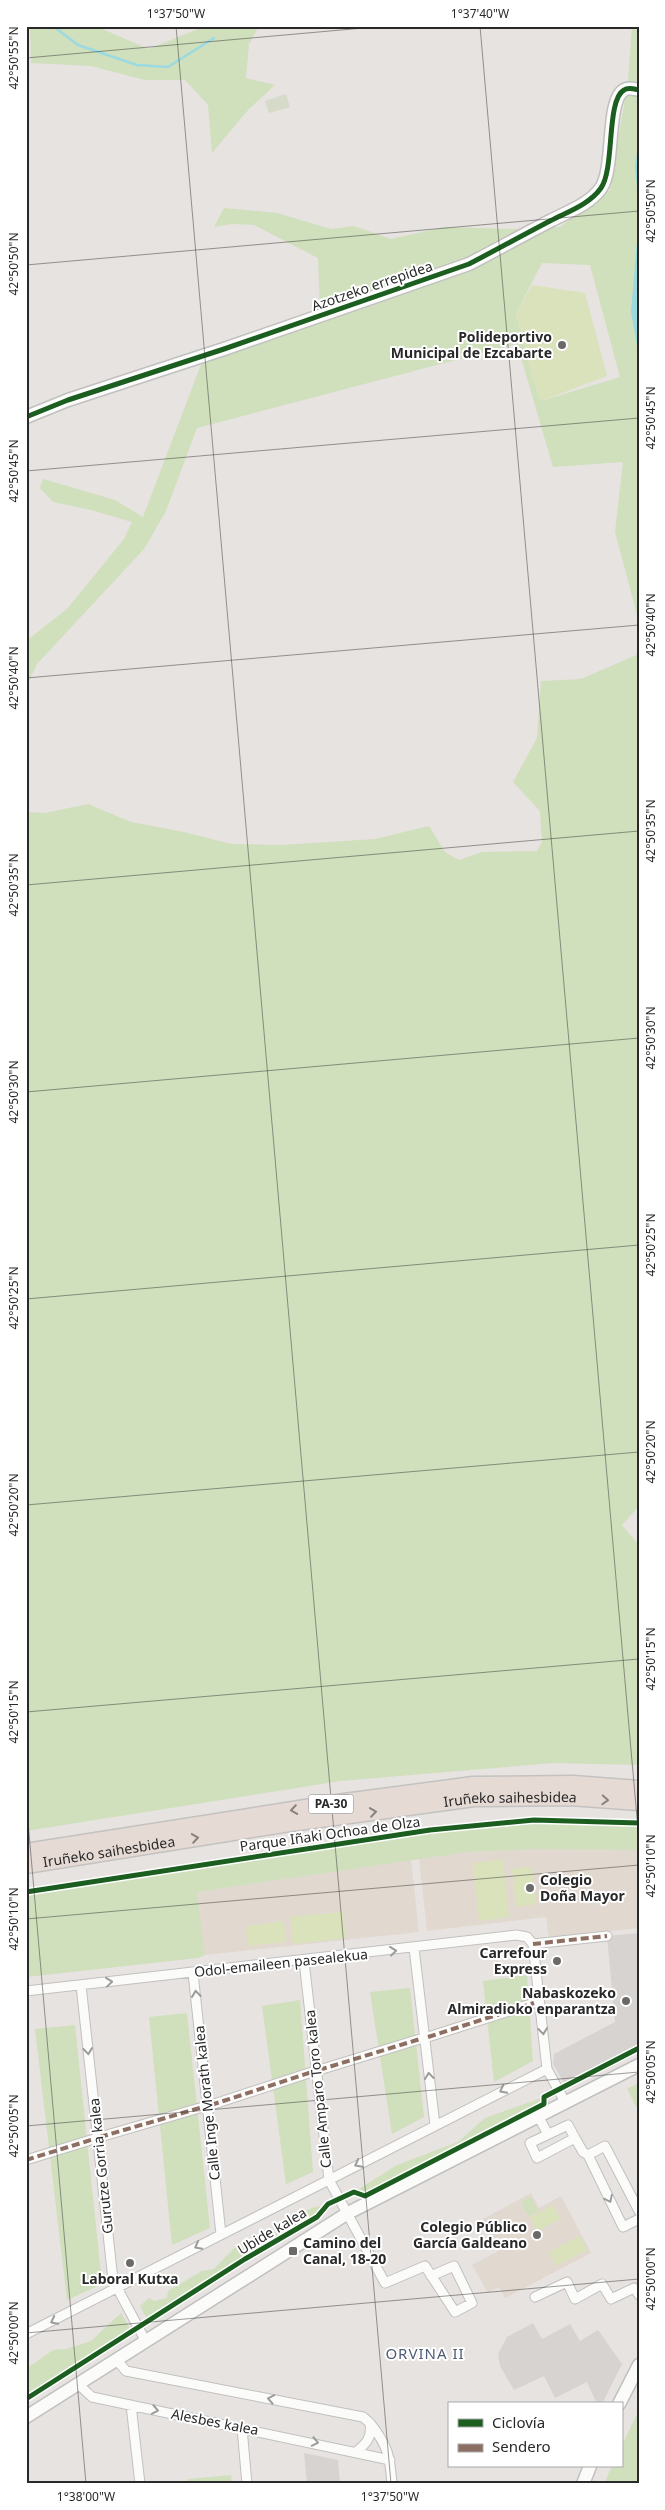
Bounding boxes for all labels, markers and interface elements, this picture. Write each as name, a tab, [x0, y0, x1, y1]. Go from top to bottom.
text: 1°37'50"W	[147, 5, 205, 22]
text: 1°37'40"W	[451, 5, 509, 22]
text: 42°50'55"N	[5, 26, 22, 90]
text: 42°50'50"N	[642, 179, 659, 243]
text: 42°50'50"N	[5, 232, 22, 296]
street label: Azotzeko errepidea	[309, 256, 435, 315]
place label: Polideportivo Municipal de Ezcabarte	[391, 327, 552, 362]
marker: Polideportivo Municipal de Ezcabarte	[556, 339, 568, 351]
text: 42°50'45"N	[642, 386, 659, 450]
text: 42°50'45"N	[5, 439, 22, 503]
text: 42°50'40"N	[642, 593, 659, 657]
text: 42°50'40"N	[5, 646, 22, 710]
text: 42°50'35"N	[642, 799, 659, 863]
text: 42°50'35"N	[5, 853, 22, 917]
text: 42°50'30"N	[642, 1006, 659, 1070]
text: 42°50'30"N	[5, 1060, 22, 1124]
text: 42°50'25"N	[642, 1213, 659, 1277]
text: 42°50'25"N	[5, 1266, 22, 1330]
text: 42°50'20"N	[642, 1420, 659, 1484]
text: 42°50'20"N	[5, 1473, 22, 1537]
text: 42°50'15"N	[642, 1627, 659, 1691]
text: 42°50'15"N	[5, 1680, 22, 1744]
street label: Iruñeko saihesbidea	[442, 1787, 577, 1811]
one-way arrow	[601, 1794, 609, 1805]
road number: PA-30	[308, 1795, 354, 1814]
one-way arrow	[290, 1804, 299, 1814]
one-way arrow	[369, 1807, 378, 1817]
street label: Parque Iñaki Ochoa de Olza	[238, 1811, 421, 1856]
street label: Iruñeko saihesbidea	[41, 1831, 176, 1871]
one-way arrow	[192, 1833, 200, 1844]
text: 42°50'10"N	[642, 1834, 659, 1898]
place label: Colegio Doña Mayor	[540, 1870, 625, 1905]
marker: Colegio Doña Mayor	[524, 1882, 536, 1894]
text: 42°50'10"N	[5, 1887, 22, 1951]
place label: Carrefour Express	[480, 1943, 548, 1978]
street label: Odol-emaileen pasealekua	[193, 1944, 369, 1981]
one-way arrow	[389, 1946, 397, 1957]
marker: Carrefour Express	[551, 1955, 563, 1967]
one-way arrow	[106, 1977, 114, 1988]
place label: Nabaskozeko Almiradioko enparantza	[448, 1983, 616, 2018]
one-way arrow	[191, 1990, 202, 1998]
marker: Nabaskozeko Almiradioko enparantza	[620, 1995, 632, 2007]
street label: Calle Amparo Toro kalea	[300, 2009, 335, 2169]
street label: Calle Inge Morath kalea	[189, 2025, 224, 2181]
one-way arrow	[537, 2027, 548, 2035]
text: 42°50'05"N	[642, 2040, 659, 2104]
one-way arrow	[82, 2047, 93, 2055]
one-way arrow	[424, 2072, 435, 2080]
one-way arrow	[499, 2084, 508, 2094]
text: 42°50'05"N	[5, 2094, 22, 2158]
street label: Gurutze Gorria kalea	[84, 2097, 117, 2235]
one-way arrow	[355, 2158, 364, 2168]
one-way arrow	[603, 2194, 614, 2203]
street label: Ubide kalea	[234, 2203, 310, 2259]
place label: Colegio Público García Galdeano	[413, 2217, 527, 2252]
marker: Colegio Público García Galdeano	[531, 2229, 543, 2241]
place label: Camino del Canal, 18-20	[303, 2233, 386, 2268]
one-way arrow	[194, 2240, 203, 2250]
marker: Camino del Canal, 18-20	[287, 2245, 299, 2257]
text: 42°50'00"N	[642, 2247, 659, 2311]
marker: Laboral Kutxa	[124, 2257, 136, 2269]
place label: Laboral Kutxa	[82, 2269, 178, 2288]
text: 42°50'00"N	[5, 2301, 22, 2365]
one-way arrow	[50, 2315, 59, 2325]
district label: ORVINA II	[385, 2343, 465, 2363]
one-way arrow	[267, 2395, 276, 2405]
legend	[448, 2402, 622, 2468]
one-way arrow	[151, 2404, 160, 2415]
street label: Alesbes kalea	[170, 2404, 260, 2439]
text: Ciclovía	[492, 2412, 545, 2432]
text: Sendero	[492, 2436, 551, 2456]
one-way arrow	[310, 2437, 319, 2447]
text: 1°38'00"W	[57, 2488, 115, 2505]
text: 1°37'50"W	[361, 2488, 419, 2505]

